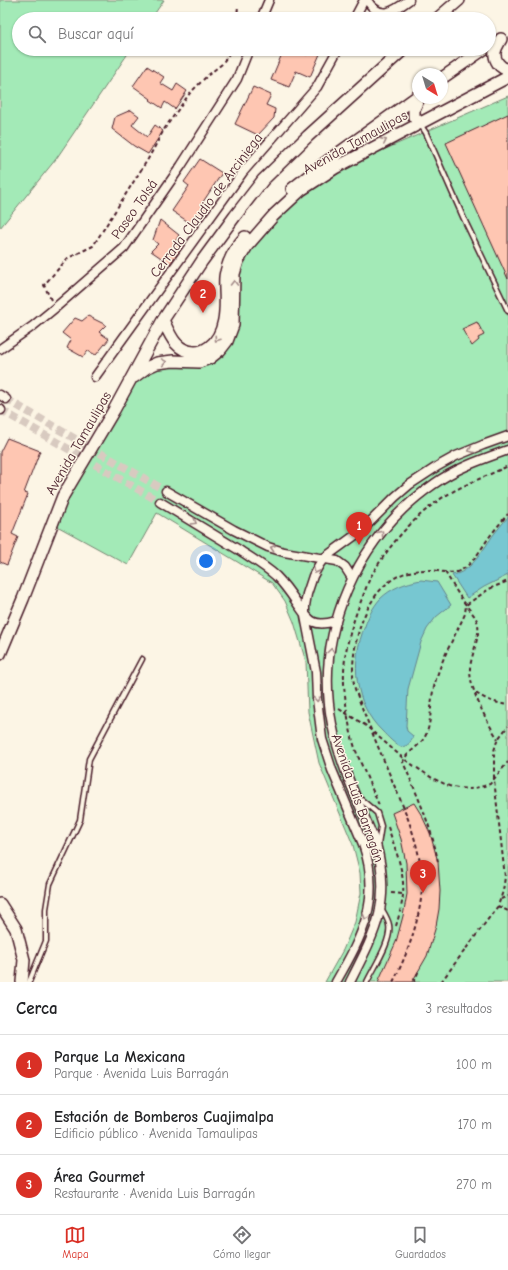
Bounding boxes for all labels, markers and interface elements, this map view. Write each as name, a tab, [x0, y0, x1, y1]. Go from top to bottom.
search box	[12, 12, 496, 56]
icon: search	[26, 23, 48, 45]
text: Buscar aquí	[58, 25, 134, 43]
north arrow	[412, 68, 448, 104]
street label: Avenida Tamaulipas	[300, 107, 411, 178]
street label: Cerrada Claudio de Arciniega	[146, 130, 266, 281]
one-way arrow	[379, 138, 387, 146]
street label: Paseo Tolsá	[108, 176, 161, 242]
pin: 2	[190, 280, 216, 313]
one-way arrow	[230, 280, 238, 286]
one-way arrow	[214, 334, 221, 341]
one-way arrow	[161, 358, 167, 367]
street label: Avenida Tamaulipas	[42, 388, 115, 498]
one-way arrow	[468, 445, 475, 453]
pin: 1	[346, 512, 372, 545]
one-way arrow	[190, 518, 197, 525]
one-way arrow	[376, 530, 383, 537]
one-way arrow	[269, 544, 276, 553]
your location	[196, 551, 216, 571]
one-way arrow	[313, 567, 321, 575]
one-way arrow	[326, 648, 335, 654]
one-way arrow	[313, 696, 322, 702]
street label: Avenida Luis Barragán	[328, 732, 388, 865]
pin: 3	[410, 860, 436, 893]
one-way arrow	[362, 913, 371, 920]
text: Cerca	[16, 999, 58, 1018]
text: 3 resultados	[426, 1001, 492, 1016]
text: Parque La Mexicana	[54, 1048, 185, 1066]
text: 1	[26, 1057, 32, 1072]
text: 100 m	[456, 1057, 492, 1072]
text: Parque · Avenida Luis Barragán	[54, 1066, 229, 1081]
text: Estación de Bomberos Cuajimalpa	[54, 1108, 274, 1126]
text: 2	[26, 1117, 32, 1132]
text: 170 m	[458, 1117, 492, 1132]
text: Edificio público · Avenida Tamaulipas	[54, 1126, 258, 1141]
text: Área Gourmet	[54, 1168, 145, 1186]
text: 3	[26, 1177, 32, 1192]
text: 270 m	[456, 1177, 492, 1192]
text: Restaurante · Avenida Luis Barragán	[54, 1186, 255, 1201]
tab: Mapa	[62, 1224, 89, 1261]
tab: Cómo llegar	[213, 1224, 270, 1261]
tab: Guardados	[395, 1224, 446, 1261]

